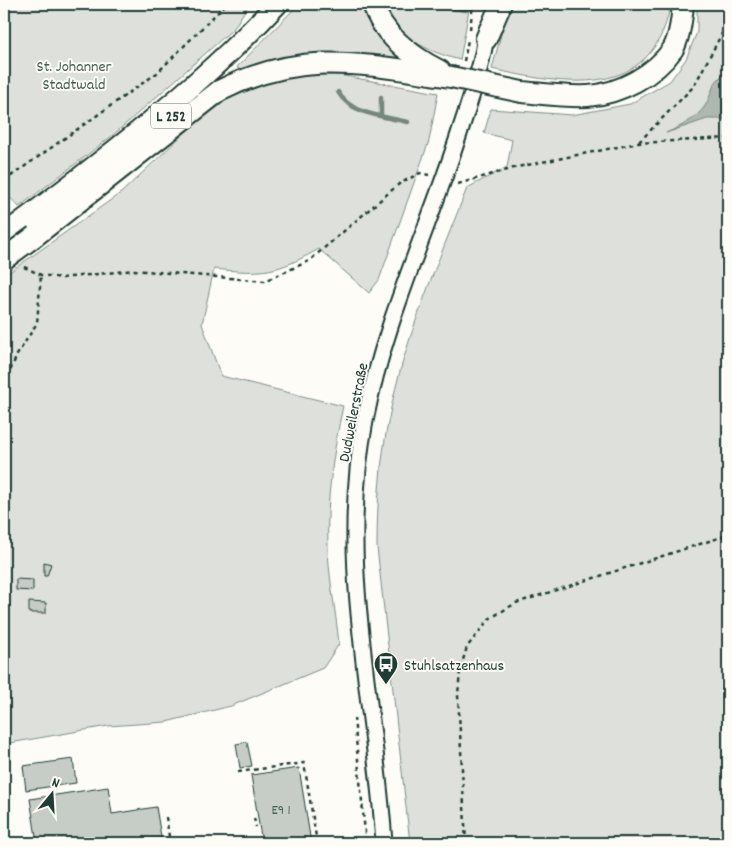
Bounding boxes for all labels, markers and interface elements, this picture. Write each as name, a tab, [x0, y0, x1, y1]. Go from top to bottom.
park label: St. Johanner Stadtwald	[37, 56, 111, 97]
road number: L 252	[151, 104, 191, 128]
street label: Dudweilerstraße	[334, 361, 375, 464]
bus stop icon: Stuhlsatzenhaus	[373, 651, 399, 685]
place label: Stuhlsatzenhaus	[404, 655, 504, 678]
north arrow	[28, 770, 78, 820]
text: N	[49, 773, 62, 794]
house number: E9 1	[271, 801, 291, 821]

